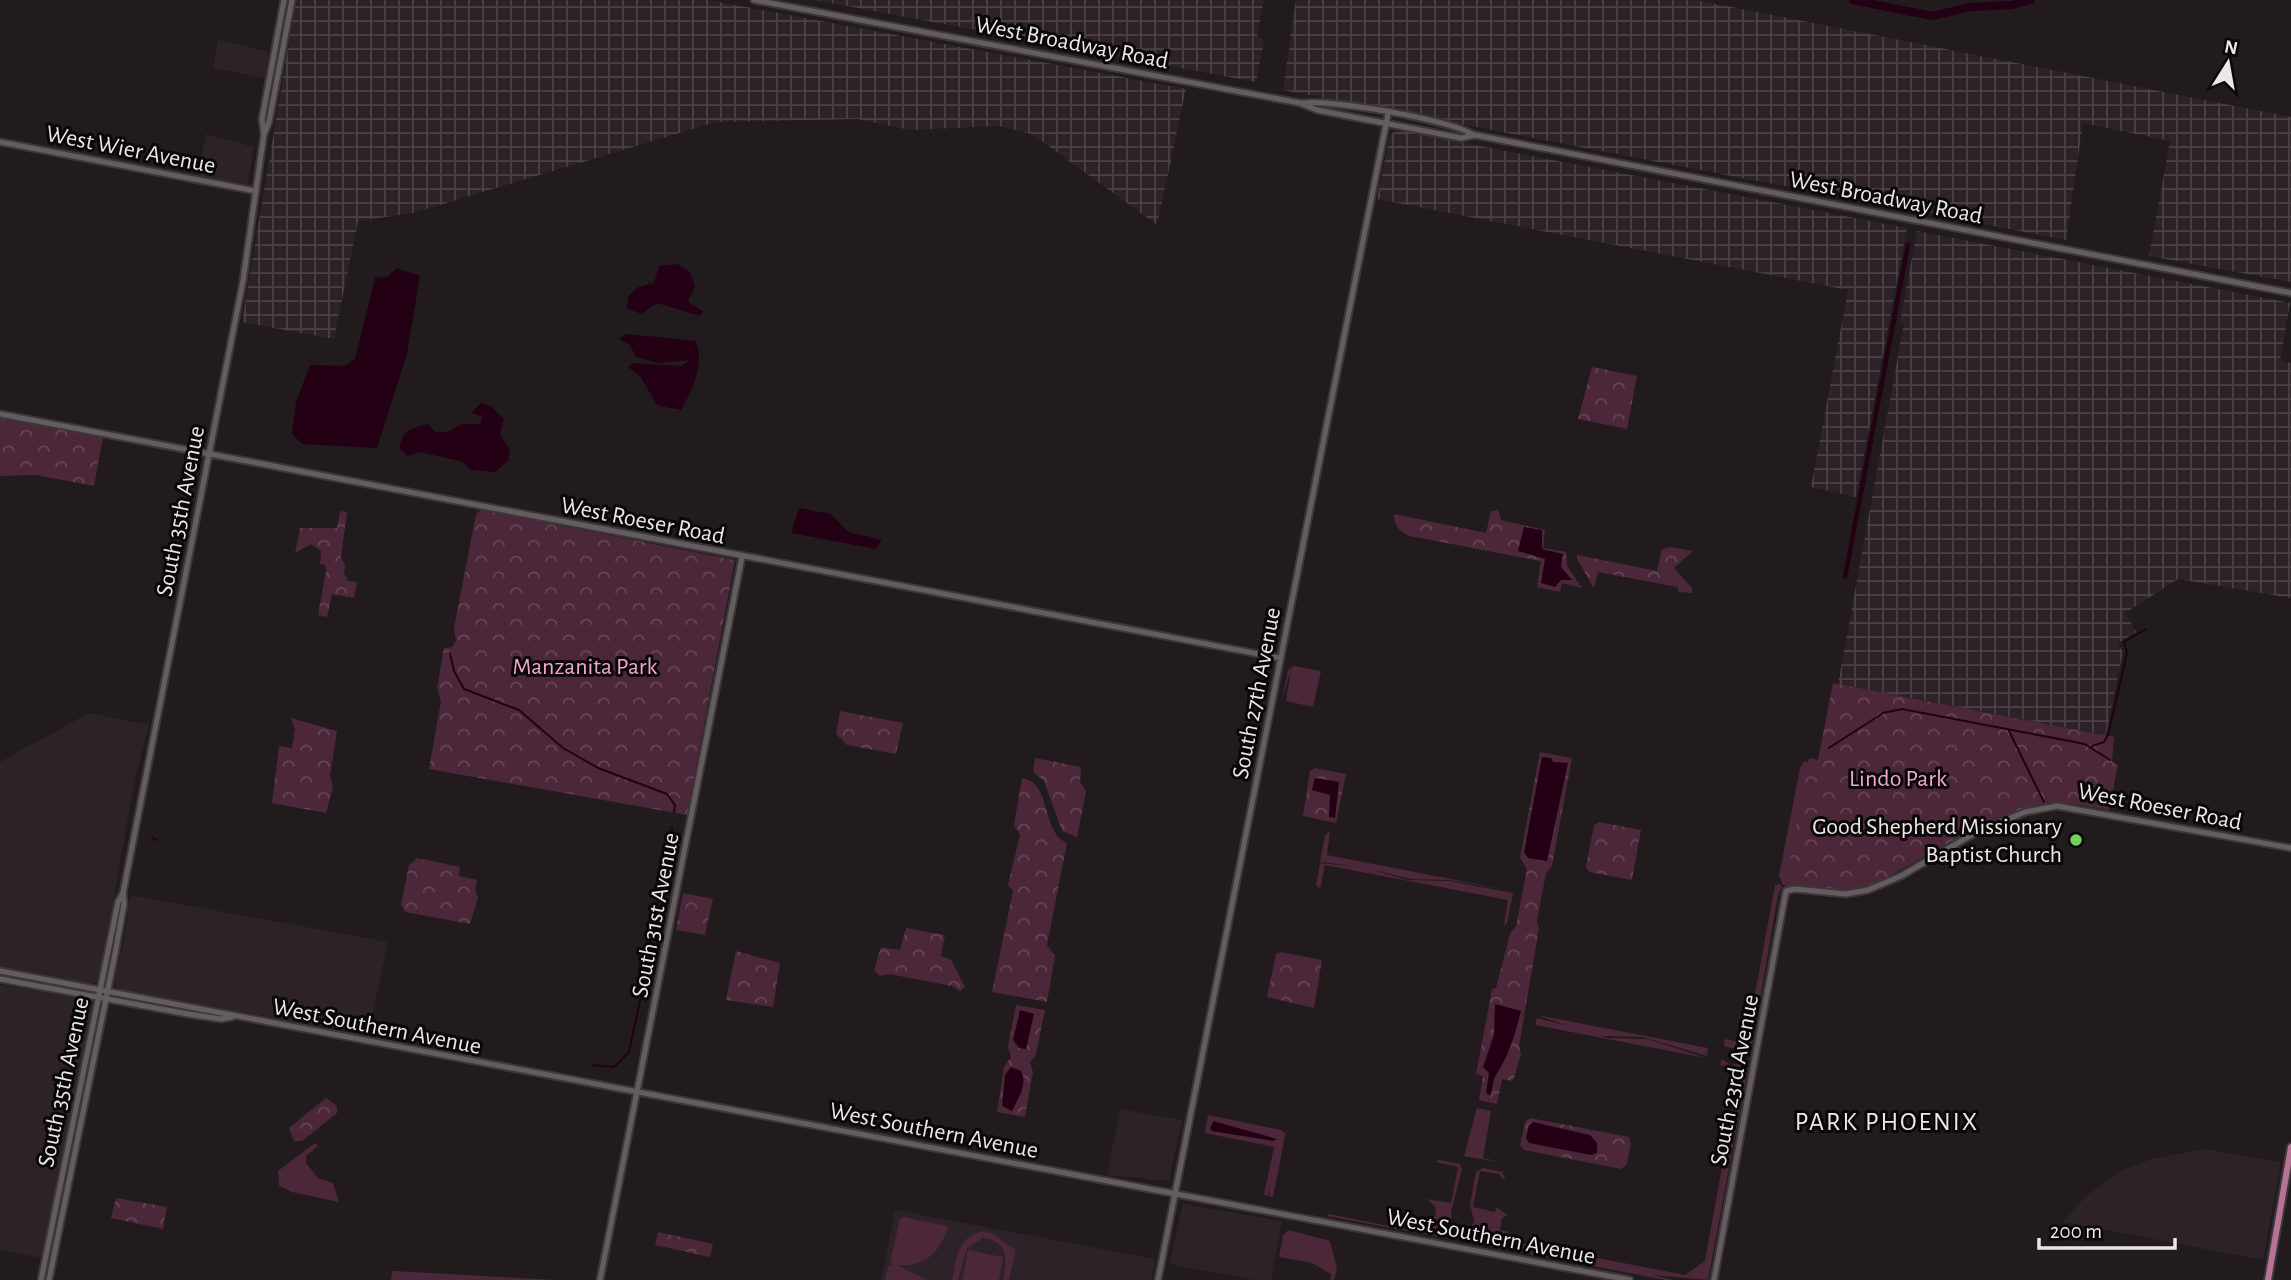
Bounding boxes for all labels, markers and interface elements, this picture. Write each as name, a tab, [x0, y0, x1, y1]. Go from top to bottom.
street label: West Broadway Road	[973, 12, 1170, 73]
north arrow	[2193, 28, 2263, 98]
text: N	[2223, 37, 2239, 58]
street label: West Wier Avenue	[44, 122, 217, 178]
street label: West Broadway Road	[1787, 167, 1984, 228]
street label: South 35th Avenue	[153, 424, 209, 598]
street label: West Roeser Road	[559, 493, 727, 549]
street label: South 27th Avenue	[1229, 606, 1285, 781]
park label: Manzanita Park	[513, 655, 658, 679]
park label: Lindo Park	[1849, 767, 1947, 791]
street label: West Roeser Road	[2076, 779, 2244, 835]
place label: Good Shepherd Missionary Baptist Church	[1812, 815, 2062, 867]
street label: South 31st Avenue	[628, 831, 684, 1000]
marker: Good Shepherd Missionary Baptist Church	[2068, 832, 2084, 848]
street label: South 23rd Avenue	[1707, 993, 1763, 1168]
street label: South 35th Avenue	[34, 995, 94, 1169]
street label: West Southern Avenue	[270, 995, 483, 1059]
street label: West Southern Avenue	[827, 1099, 1040, 1163]
district label: PARK PHOENIX	[1795, 1109, 1979, 1135]
street label: West Southern Avenue	[1384, 1205, 1597, 1269]
scale bar	[2039, 1206, 2176, 1250]
text: 200 m	[2050, 1221, 2102, 1242]

